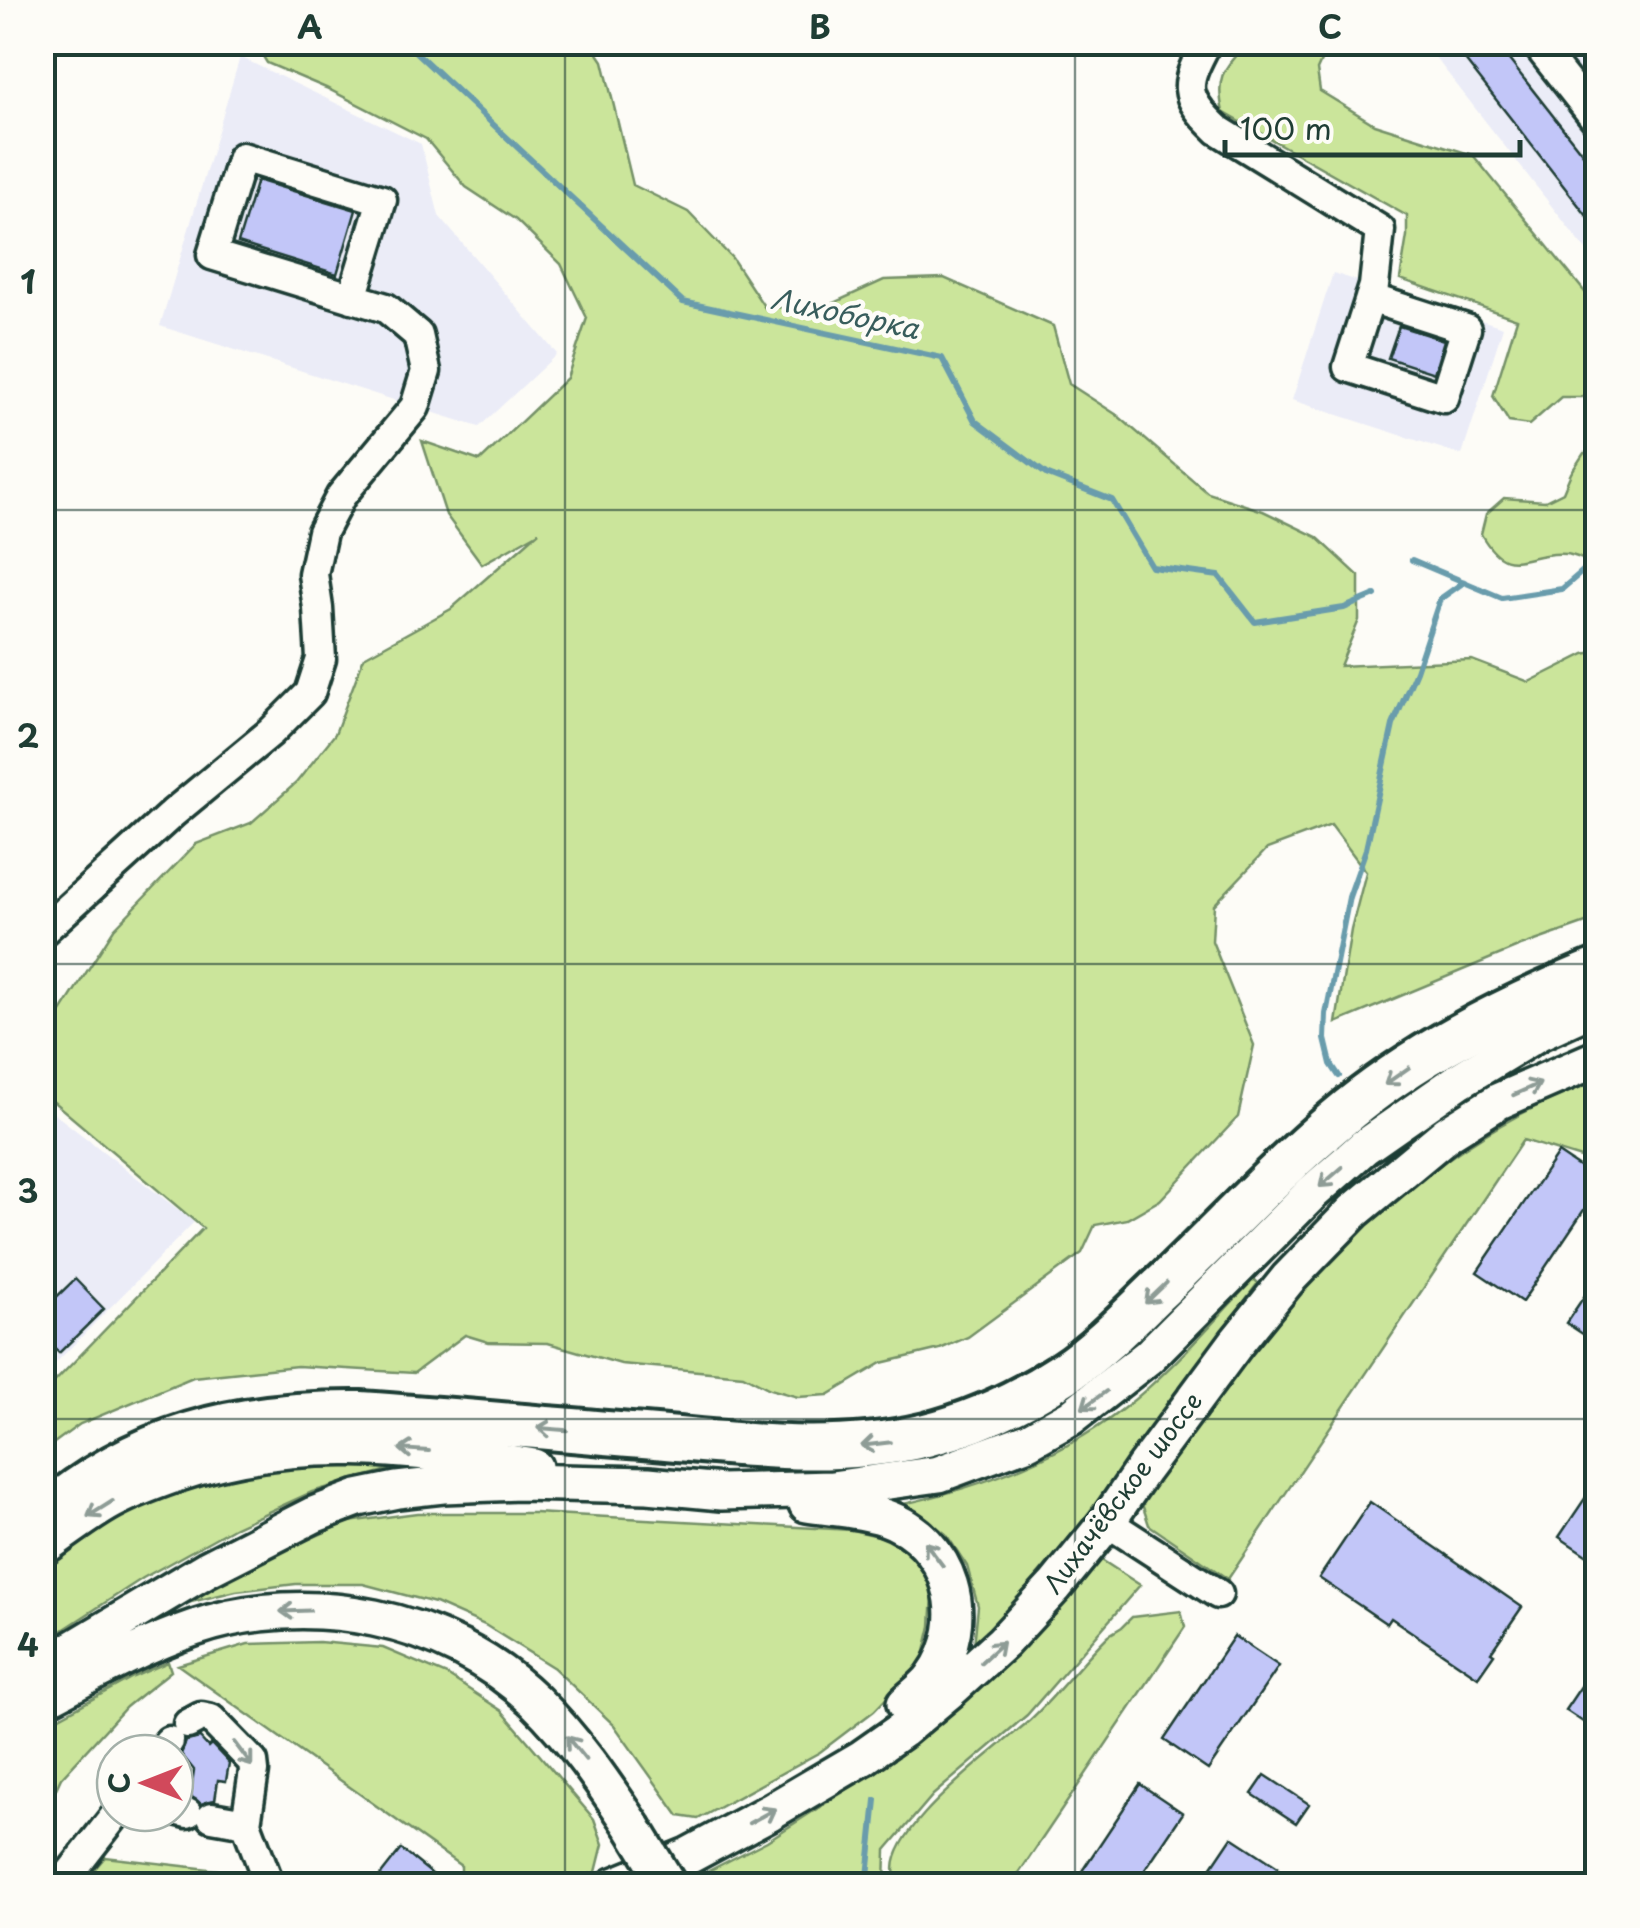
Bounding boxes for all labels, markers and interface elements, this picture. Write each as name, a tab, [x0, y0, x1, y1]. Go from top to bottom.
text: A	[297, 2, 323, 50]
text: B	[809, 2, 831, 50]
text: C	[1318, 2, 1342, 50]
scale bar	[1225, 95, 1520, 157]
text: 100 m	[1240, 105, 1332, 150]
text: 1	[20, 257, 36, 305]
water label: Лихоборка	[768, 276, 924, 349]
text: 2	[17, 711, 39, 759]
one-way arrow	[1384, 1065, 1412, 1086]
one-way arrow	[1511, 1078, 1541, 1097]
one-way arrow	[1318, 1165, 1344, 1188]
text: 3	[18, 1166, 38, 1214]
one-way arrow	[1144, 1280, 1169, 1304]
street label: Лихачёвское шоссе	[1034, 1384, 1211, 1601]
one-way arrow	[1081, 1389, 1108, 1410]
one-way arrow	[537, 1419, 569, 1438]
one-way arrow	[860, 1435, 893, 1453]
one-way arrow	[398, 1441, 430, 1460]
one-way arrow	[86, 1499, 115, 1519]
one-way arrow	[923, 1541, 944, 1568]
one-way arrow	[280, 1602, 312, 1621]
text: 4	[17, 1620, 39, 1668]
one-way arrow	[980, 1640, 1004, 1664]
north arrow	[95, 1733, 195, 1833]
one-way arrow	[565, 1735, 587, 1761]
one-way arrow	[232, 1740, 253, 1768]
text: С	[97, 1772, 140, 1794]
one-way arrow	[747, 1806, 776, 1826]

